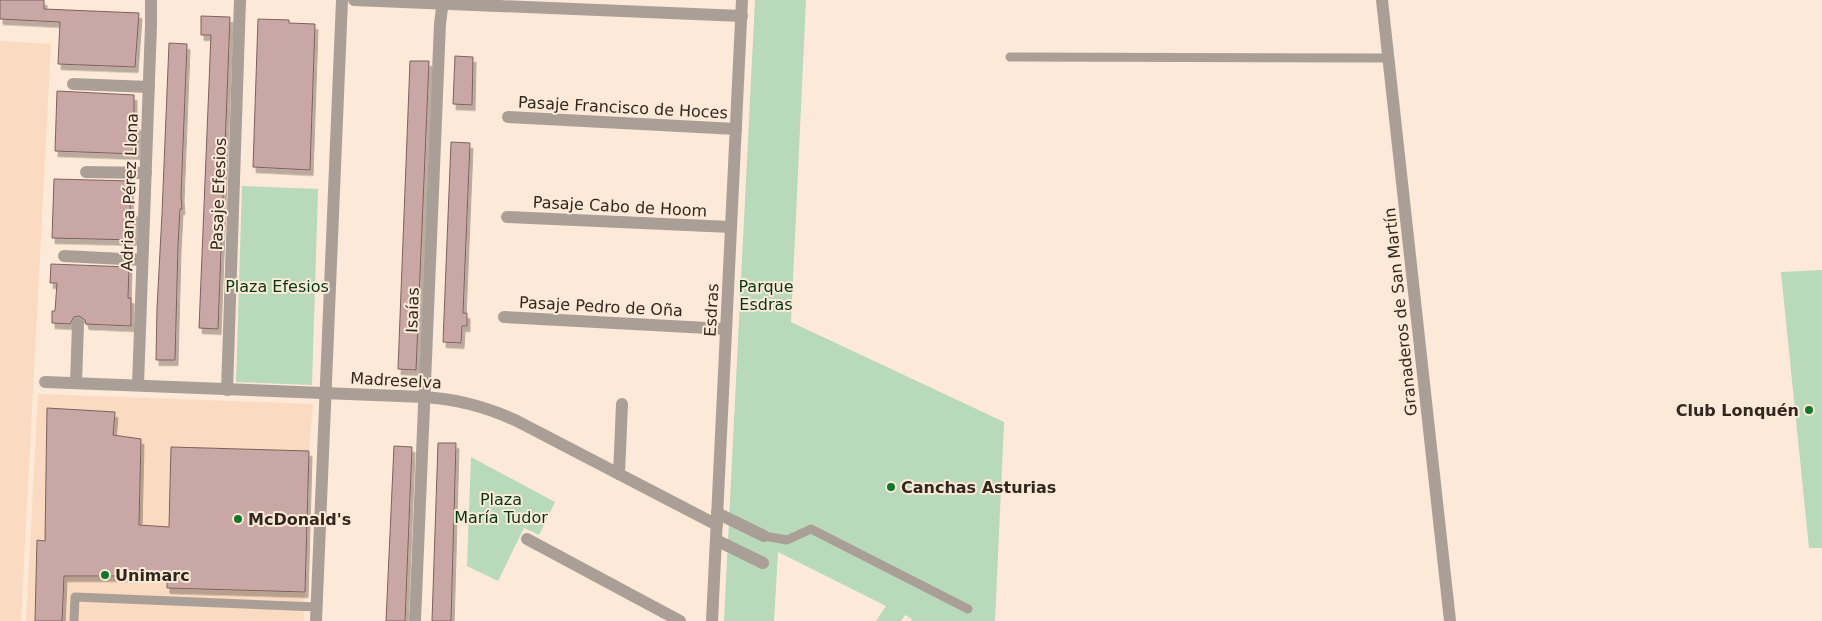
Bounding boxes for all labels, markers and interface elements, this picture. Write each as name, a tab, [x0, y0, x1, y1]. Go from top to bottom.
street label: Pasaje Francisco de Hoces	[518, 93, 728, 122]
street label: Adriana Pérez Llona	[117, 113, 142, 271]
street label: Pasaje Efesios	[207, 137, 230, 251]
street label: Pasaje Cabo de Hoom	[532, 192, 708, 221]
street label: Granaderos de San Martín	[1380, 207, 1421, 417]
park label: Plaza Efesios	[225, 277, 329, 296]
park label: Parque Esdras	[738, 277, 794, 314]
street label: Esdras	[701, 283, 722, 337]
street label: Isaías	[402, 287, 423, 333]
street label: Pasaje Pedro de Oña	[519, 293, 683, 320]
street label: Madreselva	[350, 369, 442, 392]
place label: Club Lonquén	[1676, 401, 1799, 420]
marker: Club Lonquén	[1803, 404, 1815, 416]
place label: Canchas Asturias	[901, 478, 1056, 497]
marker: Canchas Asturias	[885, 481, 897, 493]
park label: Plaza María Tudor	[454, 490, 548, 527]
place label: McDonald's	[248, 510, 351, 529]
marker: McDonald's	[232, 513, 244, 525]
place label: Unimarc	[115, 566, 190, 585]
marker: Unimarc	[99, 569, 111, 581]

